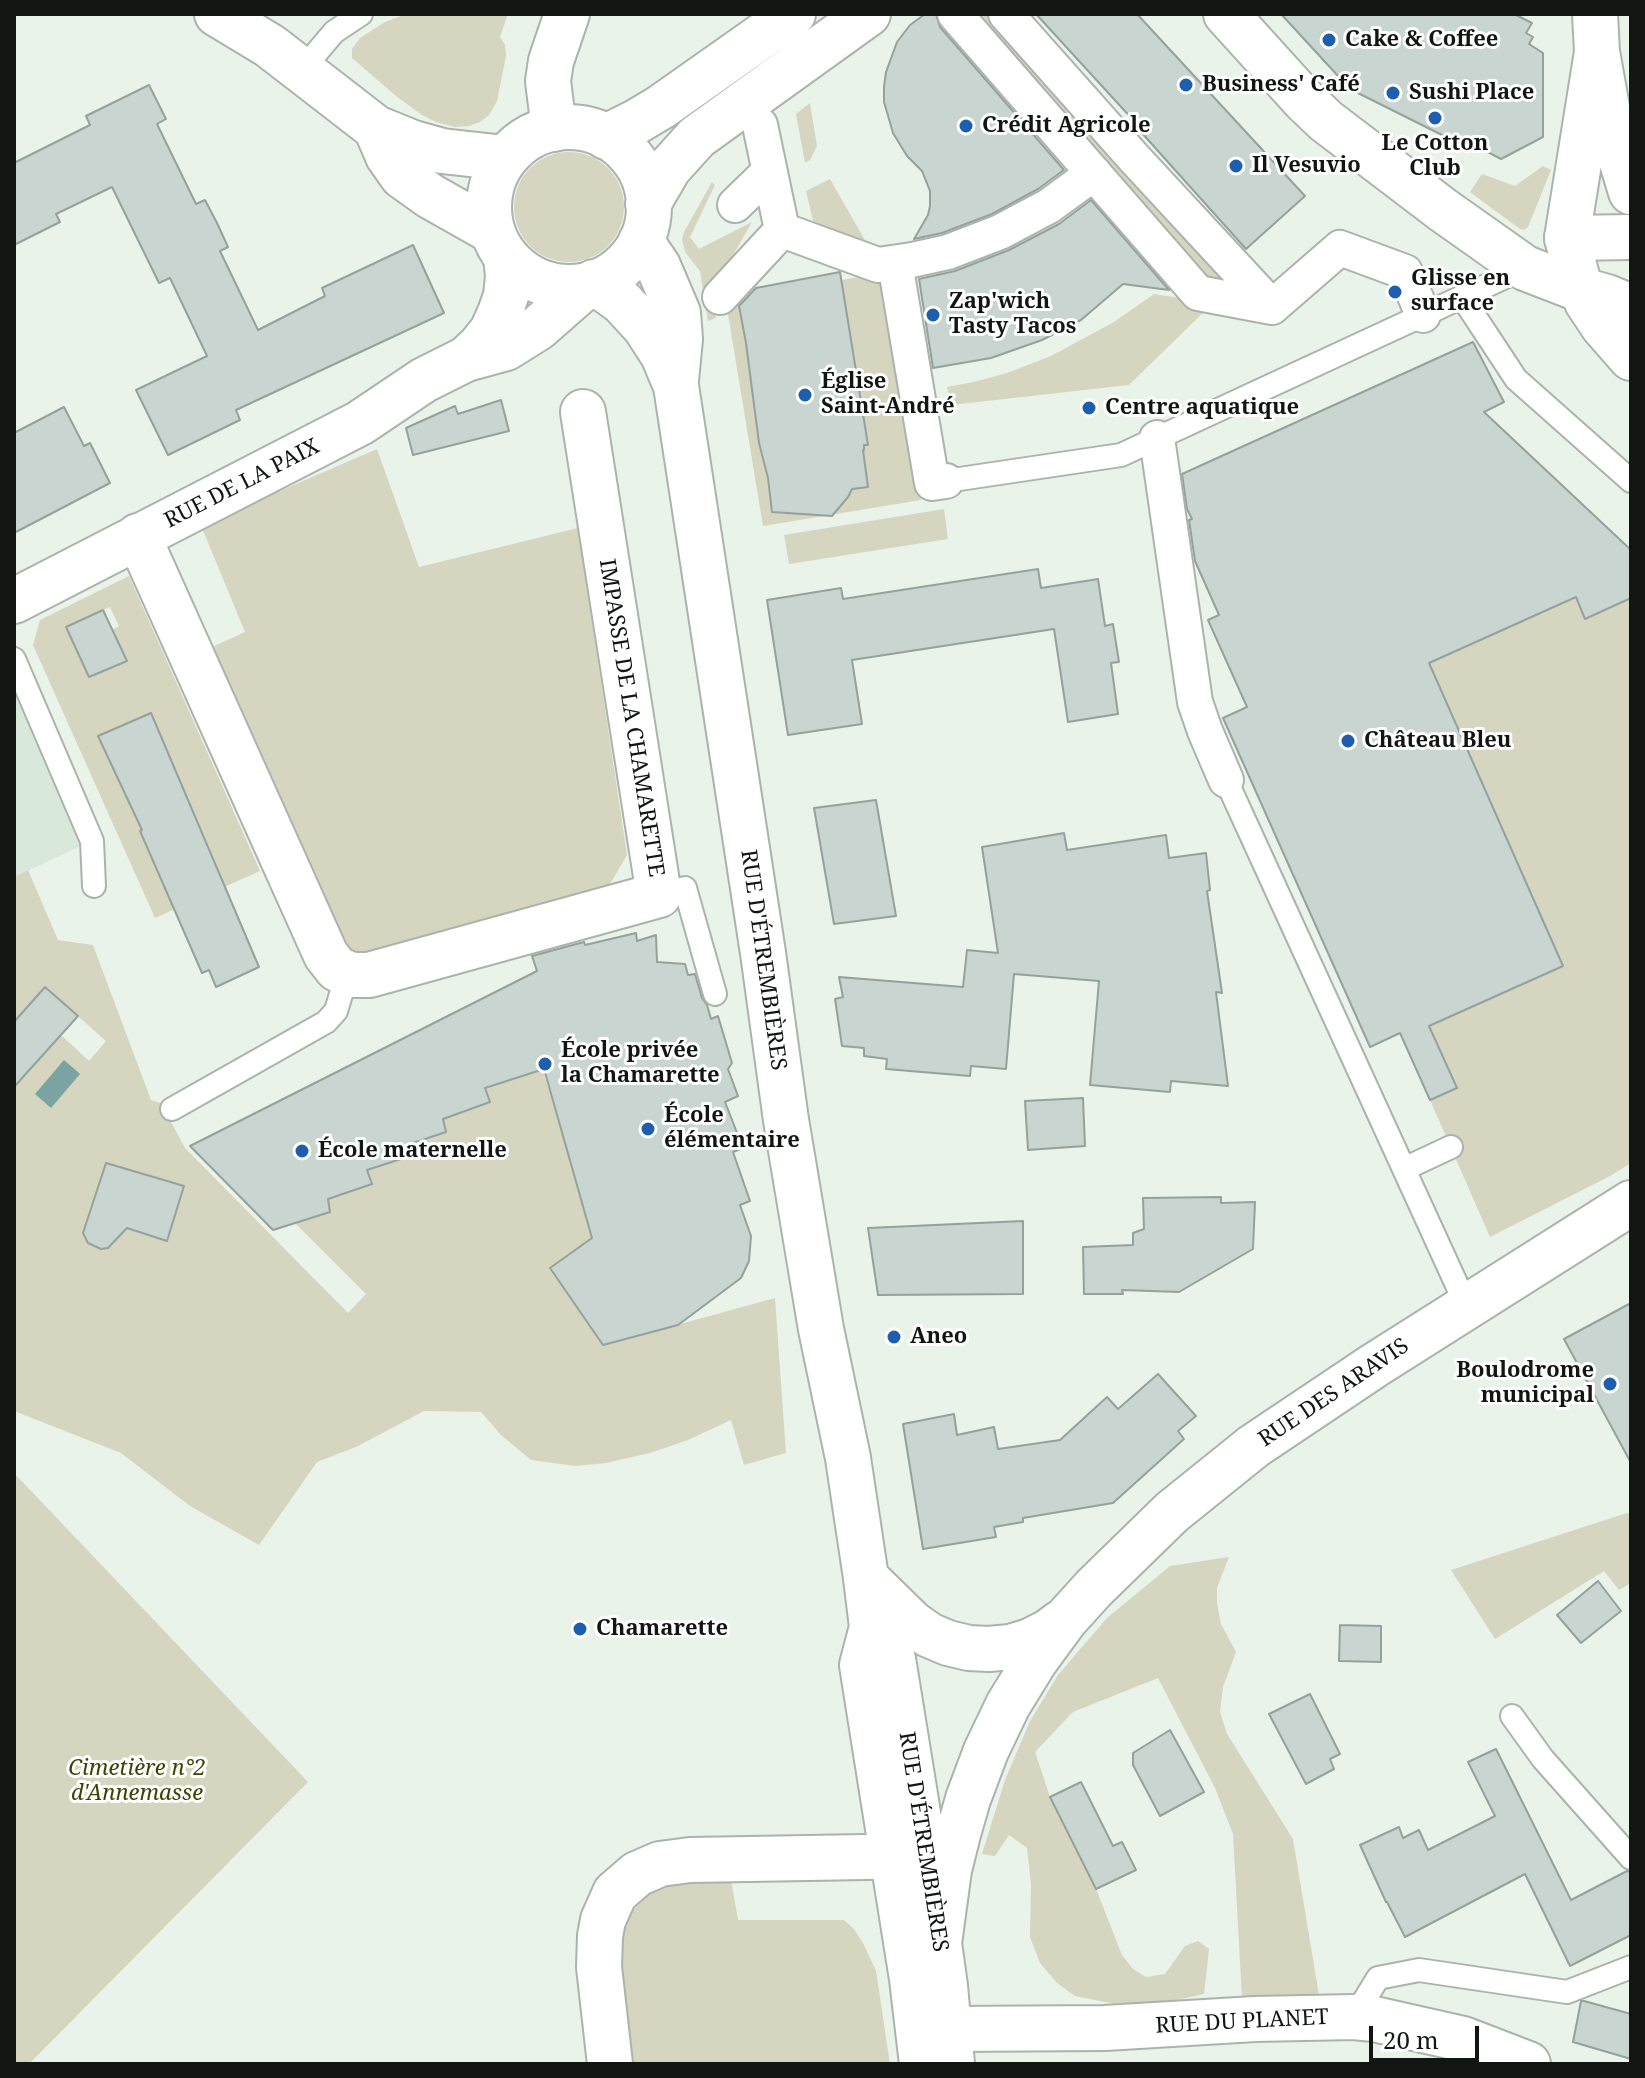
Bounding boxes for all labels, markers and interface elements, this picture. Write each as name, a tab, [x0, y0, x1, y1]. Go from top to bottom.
place label: Cake & Coffee	[1345, 27, 1498, 53]
marker: Cake & Coffee	[1320, 31, 1338, 49]
place label: Business' Café	[1202, 72, 1360, 98]
marker: Business' Café	[1177, 76, 1195, 94]
place label: Sushi Place	[1409, 80, 1534, 106]
marker: Sushi Place	[1384, 84, 1402, 102]
marker: Le Cotton Club	[1426, 109, 1444, 127]
place label: Crédit Agricole	[982, 113, 1151, 139]
marker: Crédit Agricole	[957, 117, 975, 135]
place label: Le Cotton Club	[1382, 131, 1488, 182]
place label: Il Vesuvio	[1252, 153, 1361, 179]
marker: Il Vesuvio	[1227, 157, 1245, 175]
place label: Glisse en surface	[1411, 266, 1510, 318]
marker: Glisse en surface	[1386, 283, 1404, 301]
place label: Zap'wich Tasty Tacos	[949, 289, 1076, 340]
marker: Zap'wich Tasty Tacos	[924, 306, 942, 324]
place label: Église Saint-André	[821, 369, 955, 420]
marker: Église Saint-André	[796, 386, 814, 404]
place label: Centre aquatique	[1105, 395, 1299, 421]
marker: Centre aquatique	[1080, 399, 1098, 417]
street label: RUE DE LA PAIX	[160, 434, 324, 534]
street label: IMPASSE DE LA CHAMARETTE	[593, 557, 669, 879]
place label: Château Bleu	[1364, 728, 1511, 754]
marker: Château Bleu	[1339, 732, 1357, 750]
street label: RUE D'ÉTREMBIÈRES	[734, 848, 792, 1072]
place label: École privée la Chamarette	[561, 1038, 720, 1090]
marker: École privée la Chamarette	[536, 1055, 554, 1073]
place label: École élémentaire	[664, 1103, 800, 1154]
marker: École élémentaire	[639, 1120, 657, 1138]
place label: École maternelle	[318, 1138, 507, 1164]
marker: École maternelle	[293, 1142, 311, 1160]
place label: Aneo	[910, 1324, 967, 1350]
marker: Aneo	[885, 1328, 903, 1346]
street label: RUE DES ARAVIS	[1254, 1333, 1414, 1453]
place label: Boulodrome municipal	[1456, 1358, 1594, 1410]
marker: Boulodrome municipal	[1601, 1375, 1619, 1393]
place label: Chamarette	[596, 1616, 728, 1642]
marker: Chamarette	[571, 1620, 589, 1638]
street label: RUE D'ÉTREMBIÈRES	[893, 1730, 953, 1954]
park label: Cimetière n°2 d'Annemasse	[68, 1756, 206, 1808]
street label: RUE DU PLANET	[1155, 2004, 1329, 2040]
scale bar	[1373, 2010, 1483, 2060]
text: 20 m	[1383, 2023, 1439, 2056]

